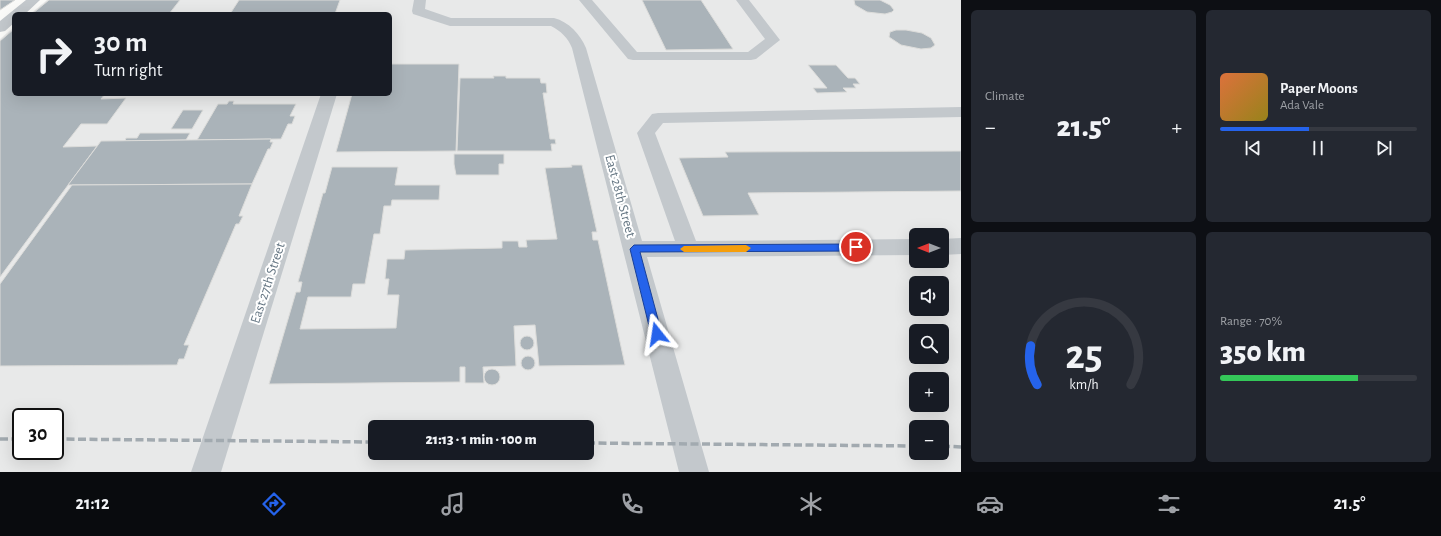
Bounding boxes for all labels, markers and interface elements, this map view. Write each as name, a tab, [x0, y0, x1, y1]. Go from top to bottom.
icon: right	[28, 28, 80, 80]
text: 30 m	[94, 29, 147, 57]
text: Turn right	[94, 62, 163, 80]
text: Paper Moons	[1280, 81, 1358, 96]
text: Climate	[985, 90, 1024, 103]
text: Ada Vale	[1280, 99, 1324, 112]
text: 21.5°	[1056, 112, 1111, 142]
text: −	[985, 116, 996, 138]
text: +	[1171, 116, 1182, 138]
icon: previous	[1242, 137, 1264, 159]
icon: pause	[1307, 137, 1329, 159]
icon: next	[1373, 137, 1395, 159]
street label: East 28th Street	[602, 153, 638, 239]
north arrow	[909, 228, 949, 268]
map controls	[909, 228, 949, 460]
pin	[839, 230, 873, 264]
icon: arrive	[845, 236, 867, 258]
street label: East 27th Street	[248, 240, 288, 325]
button: sound	[909, 276, 949, 316]
position arrow	[636, 313, 678, 355]
text: Range · 70%	[1220, 315, 1282, 328]
button: search	[909, 324, 949, 364]
text: 25	[1065, 335, 1102, 376]
text: 350 km	[1220, 337, 1306, 367]
button: +	[909, 372, 949, 412]
text: km/h	[1069, 378, 1098, 392]
speed limit sign: 30	[12, 408, 64, 460]
button: −	[909, 420, 949, 460]
text: 21:13 · 1 min · 100 m	[425, 432, 537, 447]
icon: directions	[260, 490, 288, 518]
icon: music	[439, 490, 467, 518]
icon: phone	[618, 490, 646, 518]
icon: climate	[797, 490, 825, 518]
icon: car	[976, 490, 1004, 518]
icon: filters	[1155, 490, 1183, 518]
text: 21:12	[75, 495, 109, 513]
text: 21.5°	[1333, 495, 1366, 513]

